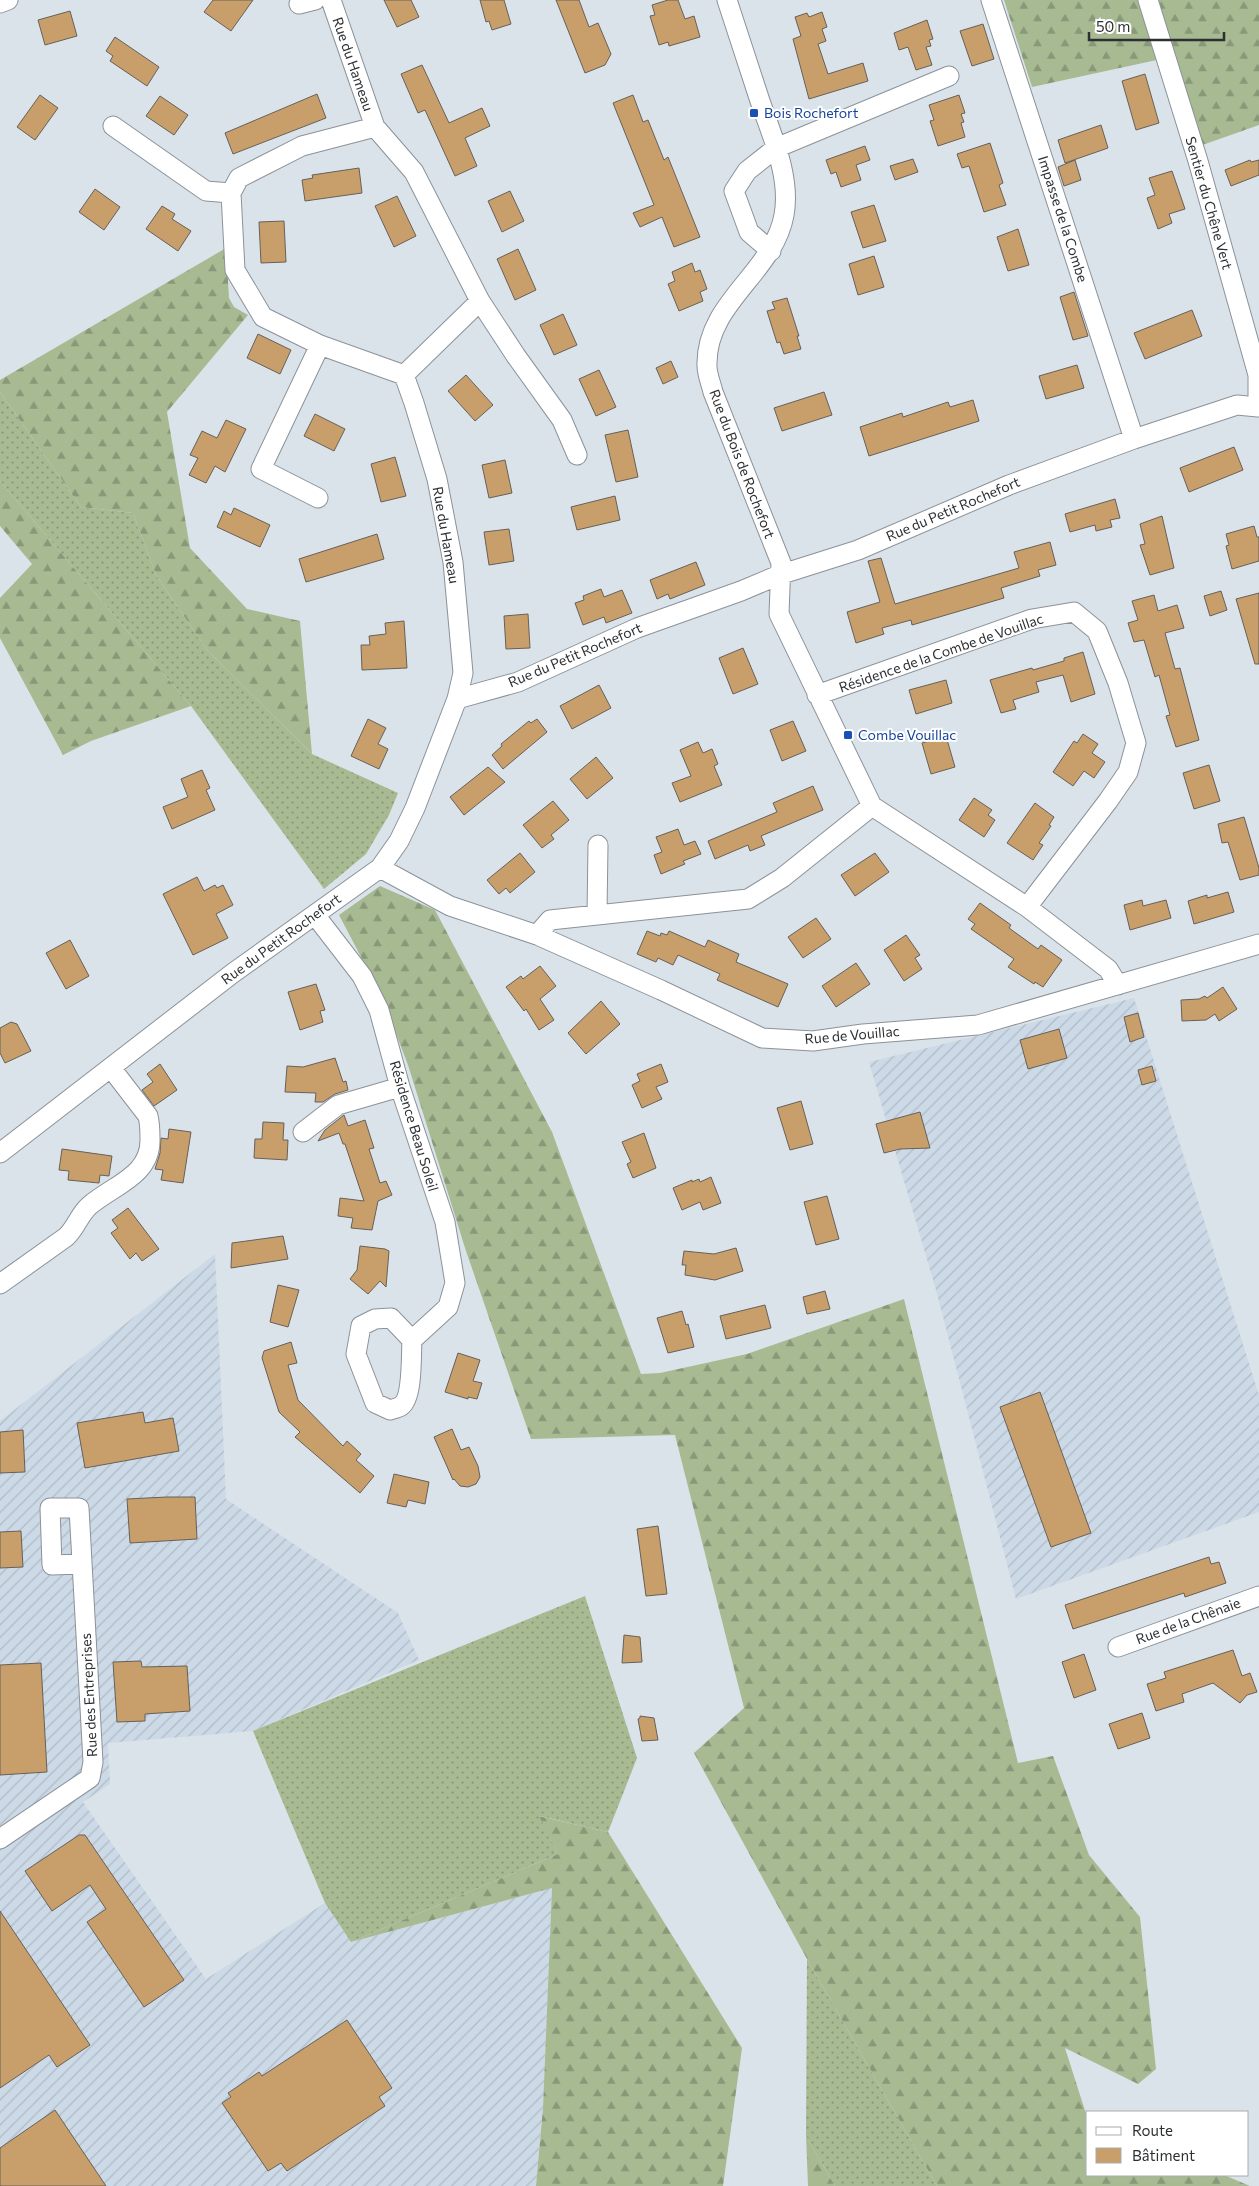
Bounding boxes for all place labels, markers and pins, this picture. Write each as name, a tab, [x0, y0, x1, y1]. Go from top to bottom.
place label: Bois Rochefort	[764, 104, 859, 121]
marker: Bois Rochefort	[748, 107, 760, 119]
place label: Combe Vouillac	[858, 726, 956, 743]
marker: Combe Vouillac	[842, 729, 854, 741]

